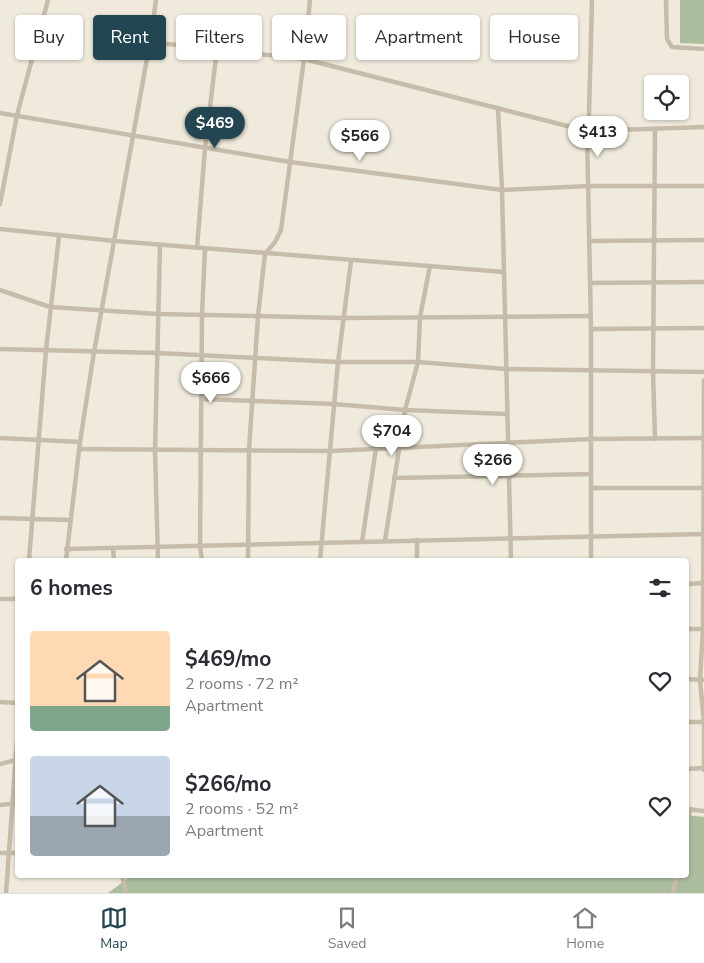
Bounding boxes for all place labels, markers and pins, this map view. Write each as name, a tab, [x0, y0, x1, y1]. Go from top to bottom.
pin: $469	[185, 106, 245, 149]
pin: $413	[568, 116, 628, 158]
pin: $566	[330, 120, 390, 162]
pin: $666	[181, 362, 241, 404]
pin: $704	[362, 414, 422, 457]
pin: $266	[463, 444, 523, 486]

